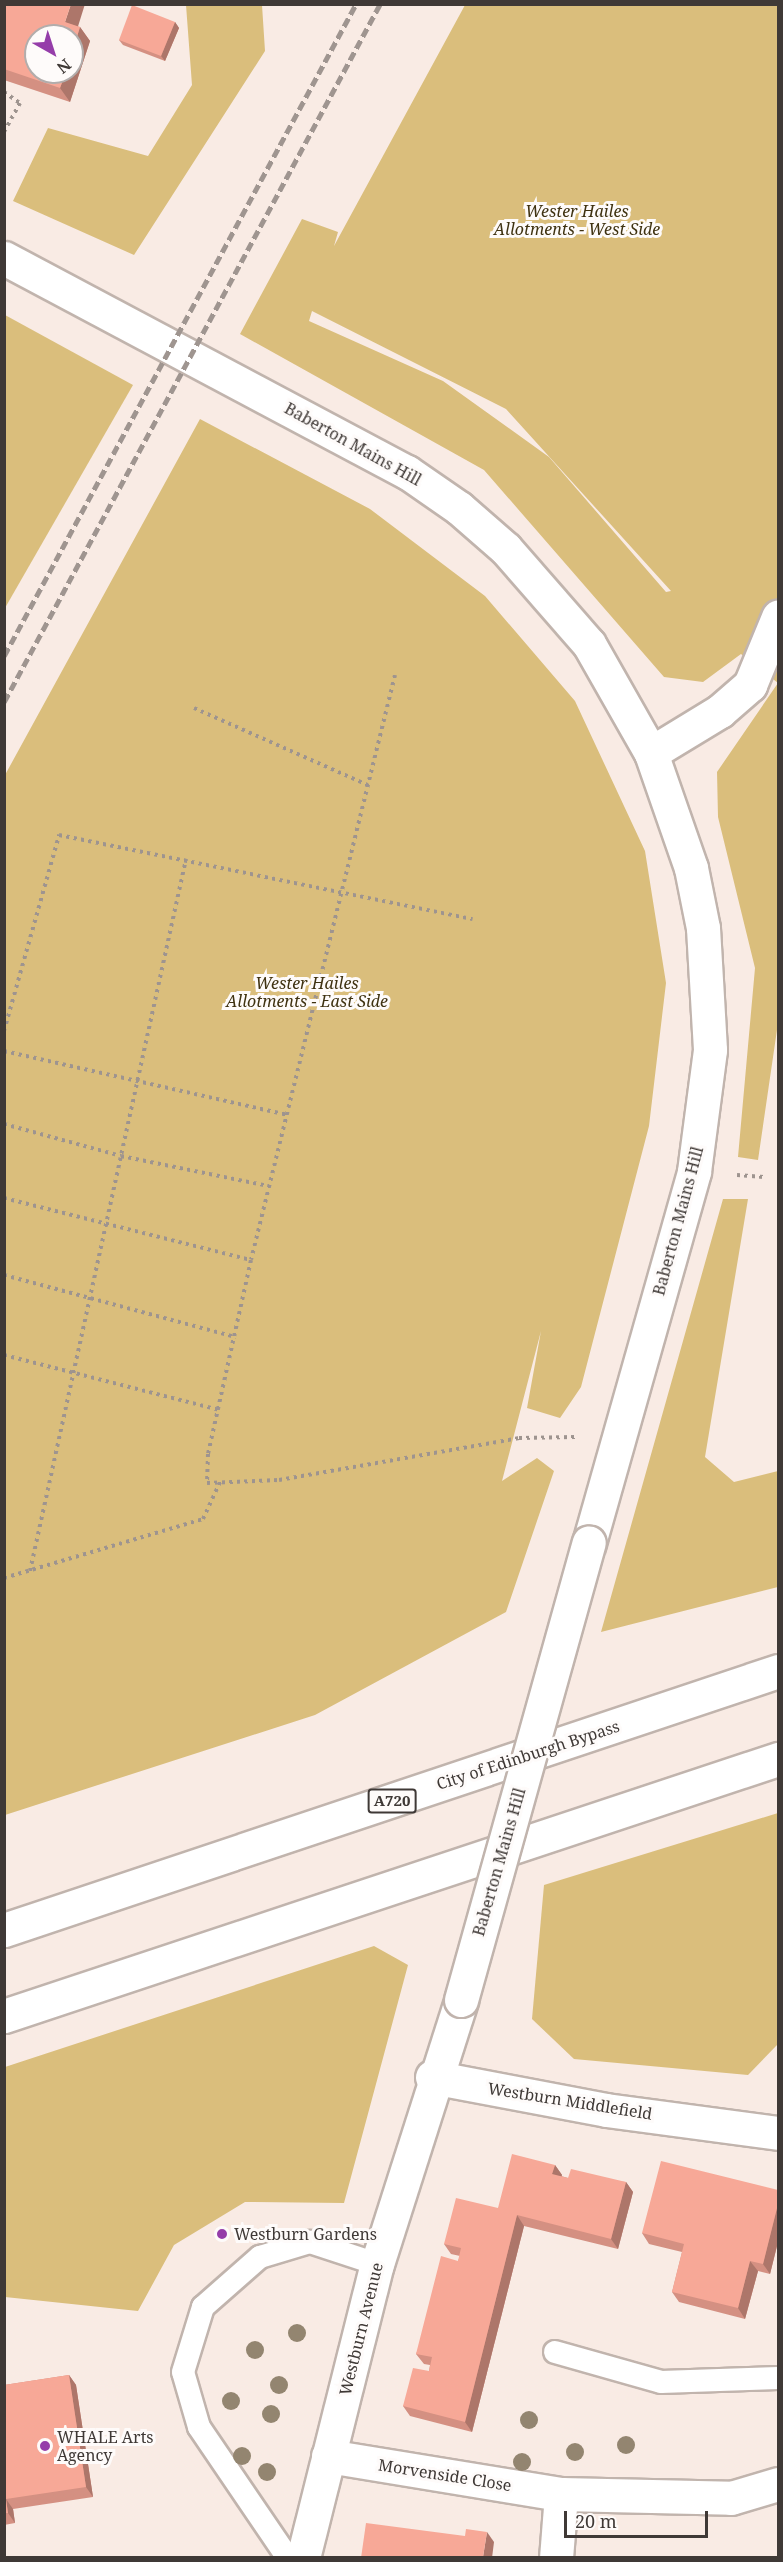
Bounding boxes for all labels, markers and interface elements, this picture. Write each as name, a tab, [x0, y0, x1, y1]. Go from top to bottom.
north arrow	[24, 24, 84, 84]
text: N	[52, 54, 76, 79]
park label: Wester Hailes Allotments - West Side	[494, 201, 660, 239]
street label: Baberton Mains Hill	[281, 398, 425, 490]
park label: Wester Hailes Allotments - East Side	[226, 973, 388, 1011]
street label: Baberton Mains Hill	[649, 1144, 707, 1298]
street label: City of Edinburgh Bypass	[434, 1716, 622, 1794]
street label: Baberton Mains Hill	[469, 1786, 529, 1938]
road number: A720	[366, 1789, 418, 1813]
street label: Westburn Middlefield	[486, 2078, 654, 2124]
place label: Westburn Gardens	[234, 2224, 377, 2244]
marker: Westburn Gardens	[215, 2227, 229, 2241]
street label: Westburn Avenue	[335, 2261, 387, 2397]
place label: WHALE Arts Agency	[57, 2427, 153, 2465]
marker: WHALE Arts Agency	[38, 2439, 52, 2453]
street label: Morvenside Close	[377, 2455, 513, 2495]
scale bar	[567, 2499, 711, 2537]
text: 20 m	[575, 2509, 617, 2533]

